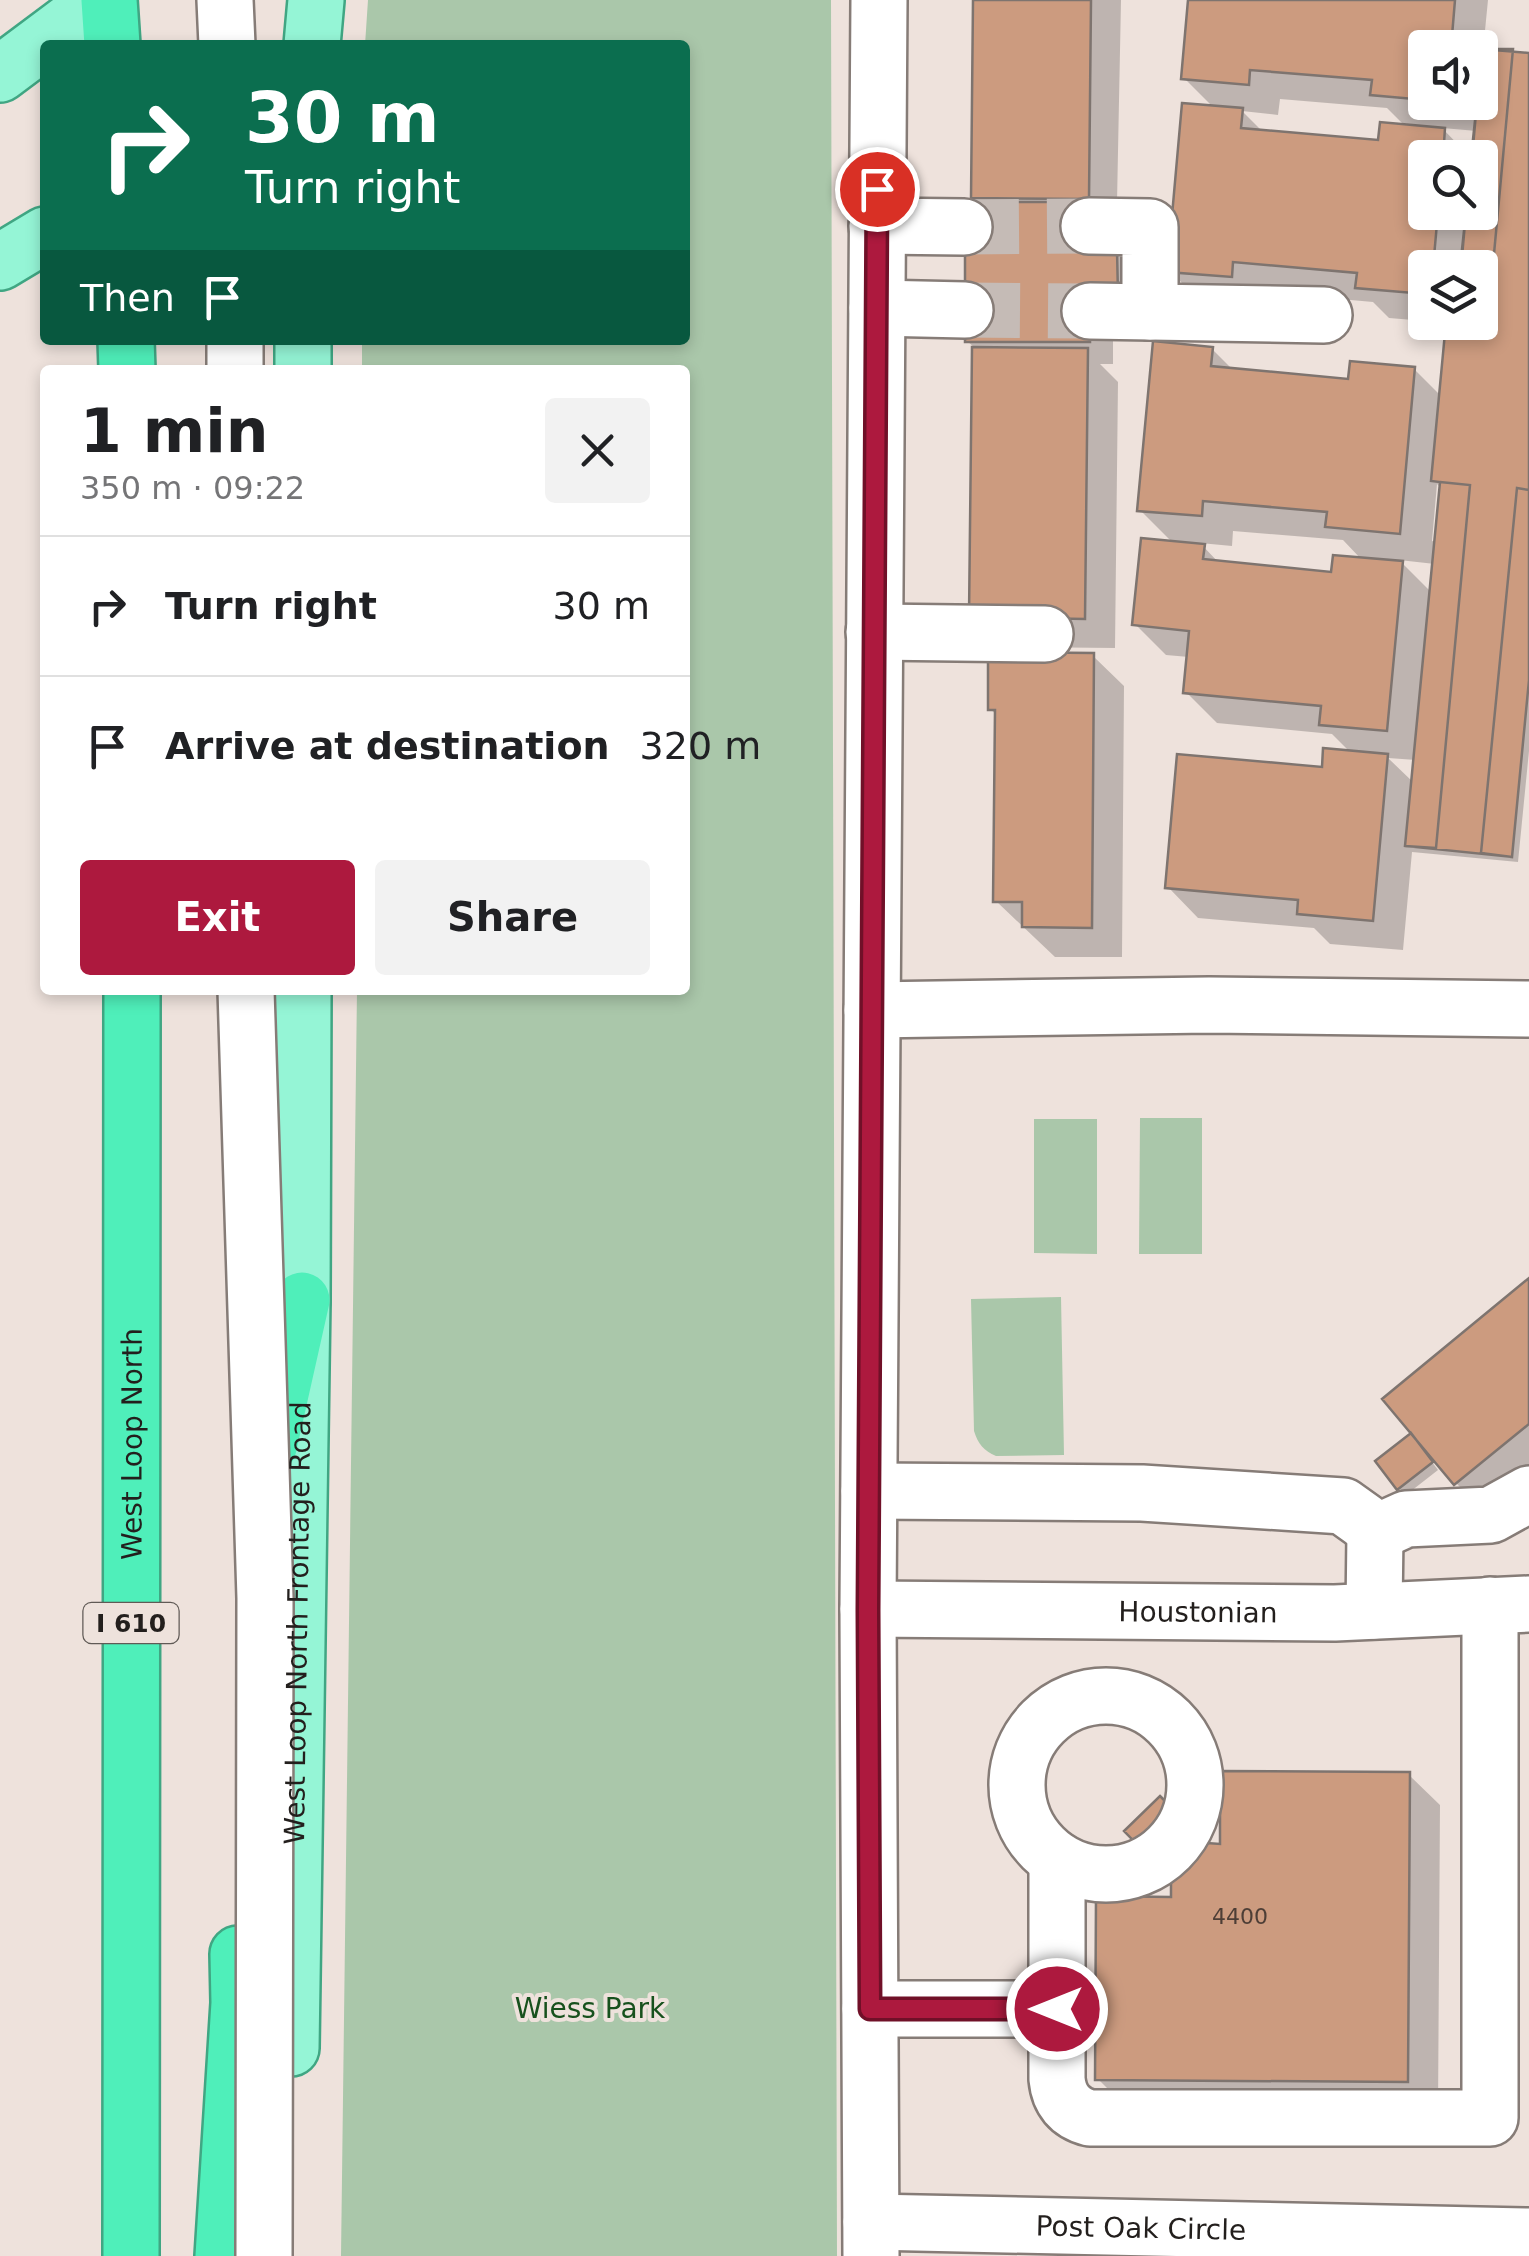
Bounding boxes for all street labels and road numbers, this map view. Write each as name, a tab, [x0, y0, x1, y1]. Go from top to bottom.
street label: West Loop North	[116, 1328, 149, 1560]
street label: West Loop North Frontage Road	[278, 1401, 318, 1845]
street label: Houstonian	[1118, 1595, 1278, 1630]
road number: I 610	[84, 1603, 178, 1643]
street label: Post Oak Circle	[1035, 2210, 1247, 2247]

